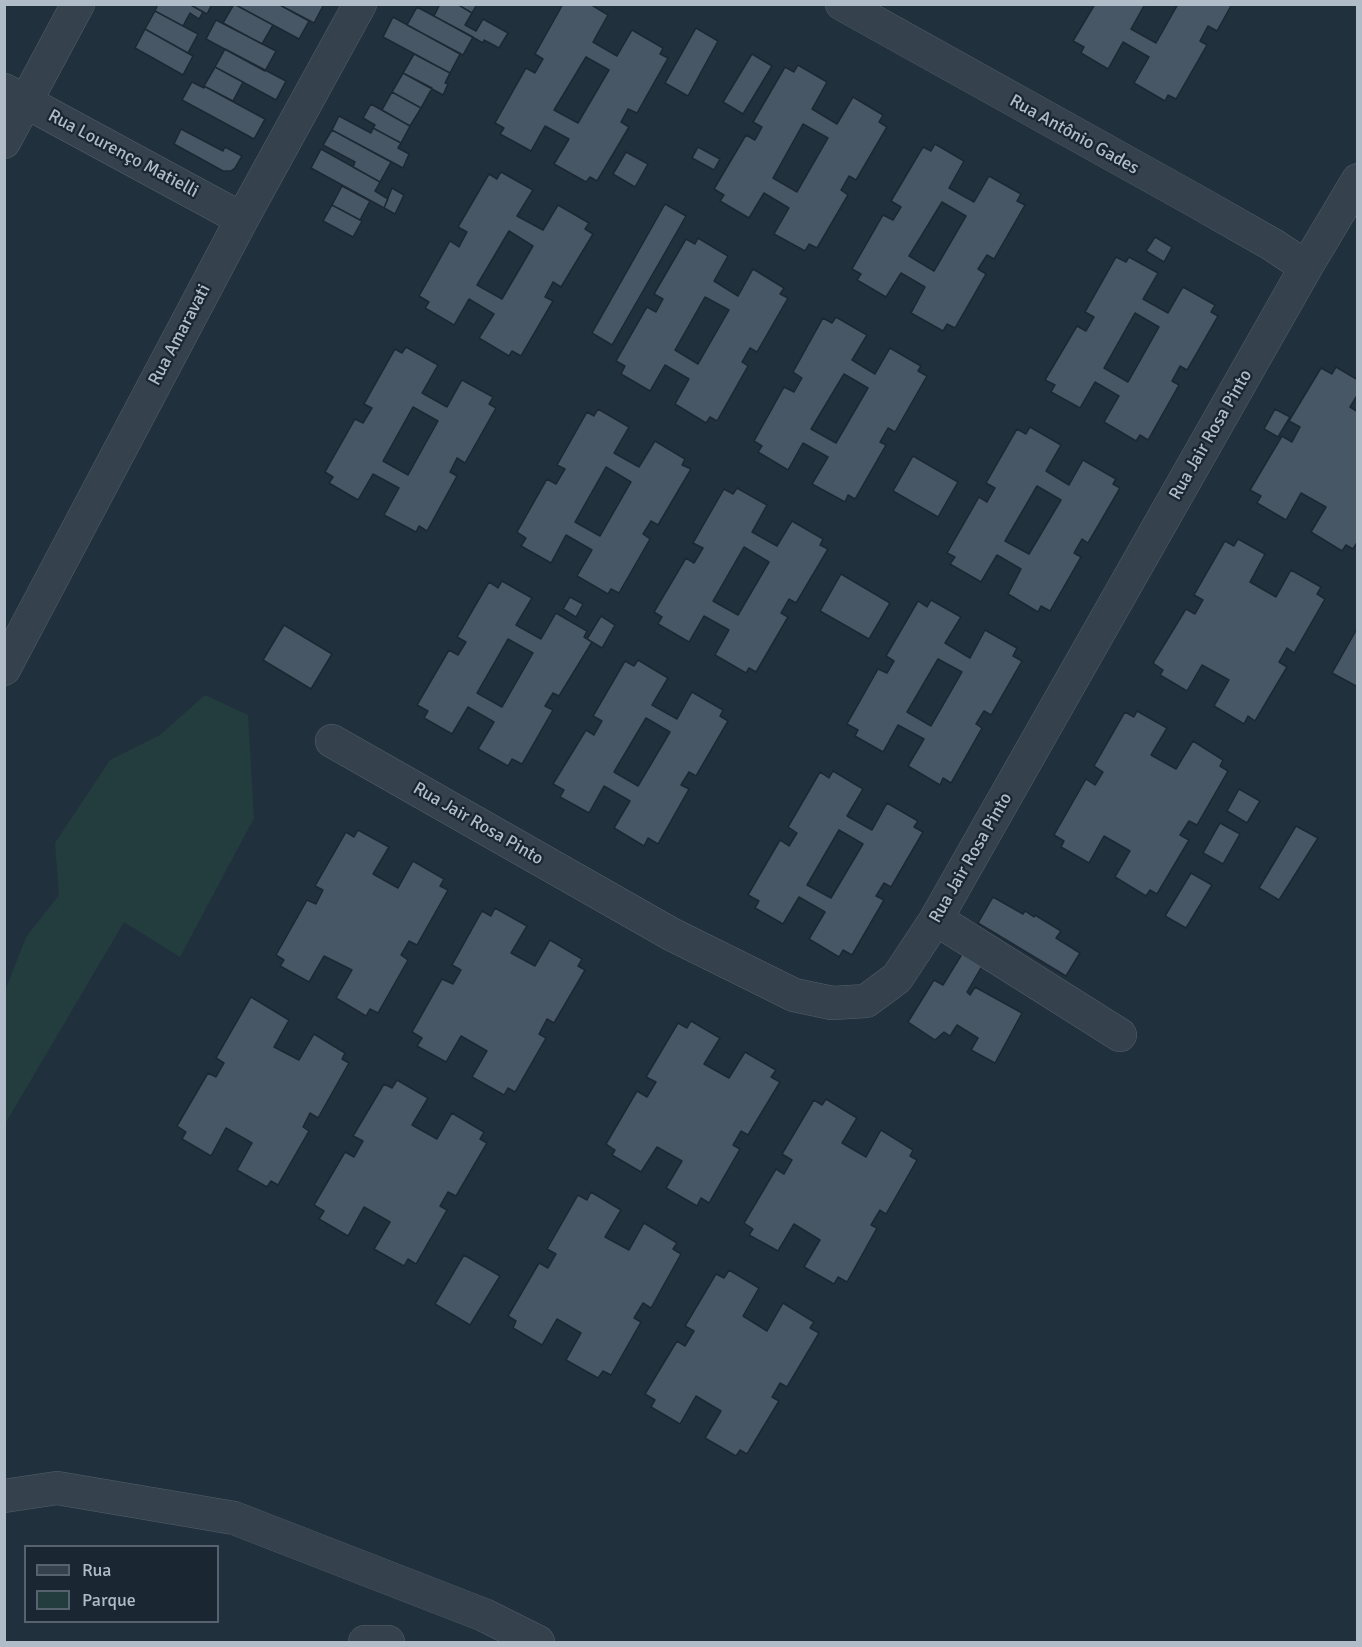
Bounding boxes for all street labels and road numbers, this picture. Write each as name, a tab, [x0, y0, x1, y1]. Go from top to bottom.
street label: Rua Antônio Gades	[1005, 90, 1143, 180]
street label: Rua Lourenço Matielli	[44, 105, 202, 203]
street label: Rua Amaravati	[144, 281, 216, 389]
street label: Rua Jair Rosa Pinto	[1165, 366, 1257, 504]
street label: Rua Jair Rosa Pinto	[409, 778, 547, 870]
street label: Rua Jair Rosa Pinto	[925, 789, 1017, 927]

